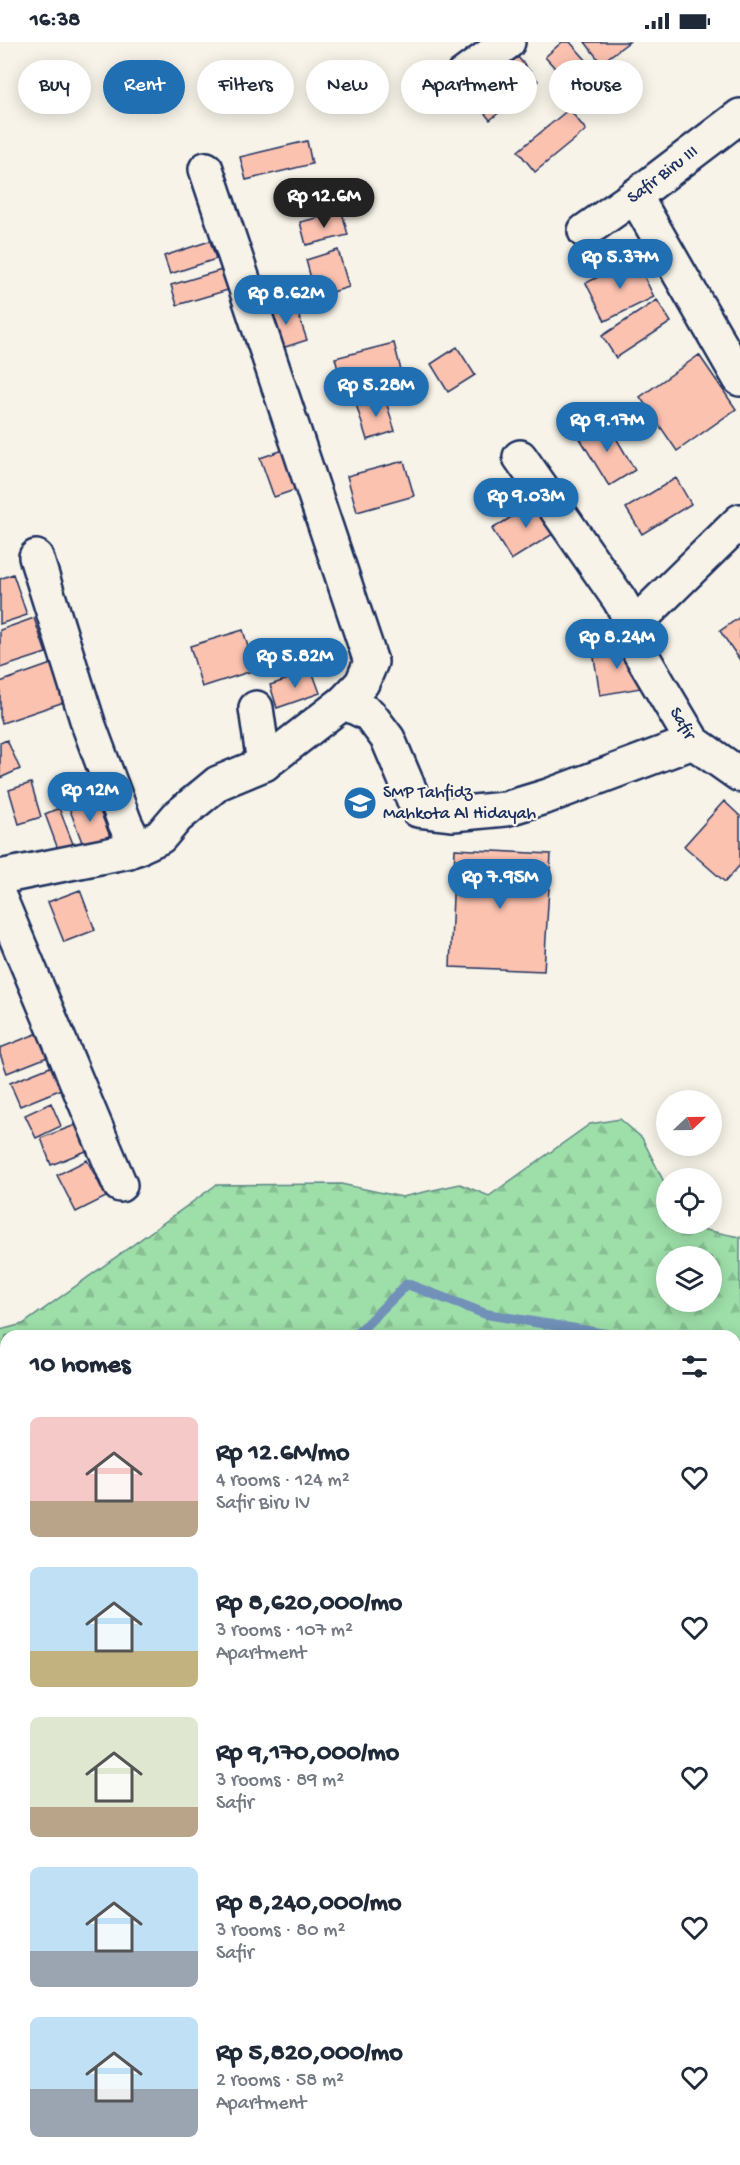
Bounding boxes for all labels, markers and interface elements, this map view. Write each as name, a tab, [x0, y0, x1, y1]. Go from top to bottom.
text: 16:38	[30, 8, 80, 34]
chip: Buy	[18, 60, 91, 114]
chip: Rent	[103, 60, 185, 114]
chip: Filters	[197, 60, 294, 114]
chip: New	[306, 60, 389, 114]
chip: Apartment	[401, 60, 537, 114]
chip: House	[549, 60, 643, 114]
street label: Safir Biru III	[623, 141, 702, 209]
pin: Rp 12.6M	[262, 178, 386, 229]
text: Rp 12.6M	[287, 186, 361, 209]
pin: Rp 5.37M	[558, 239, 682, 290]
text: Rp 5.37M	[582, 247, 658, 270]
pin: Rp 8.62M	[224, 275, 348, 326]
text: Rp 8.62M	[248, 283, 324, 306]
pin: Rp 5.28M	[314, 367, 438, 418]
text: Rp 5.28M	[338, 375, 414, 398]
pin: Rp 9.17M	[545, 402, 669, 453]
text: Rp 9.17M	[570, 410, 644, 433]
pin: Rp 9.03M	[464, 478, 588, 529]
text: Rp 9.03M	[488, 486, 564, 509]
pin: Rp 8.24M	[555, 619, 679, 670]
text: Rp 8.24M	[579, 627, 655, 650]
pin: Rp 5.82M	[233, 638, 357, 689]
text: Rp 5.82M	[257, 646, 333, 669]
street label: Safir	[664, 704, 701, 745]
pin: Rp 12M	[41, 772, 139, 823]
text: Rp 12M	[62, 780, 118, 803]
place label: SMP Tahfidz Mahkota Al Hidayah	[383, 783, 537, 825]
school or university icon: SMP Tahfidz Mahkota Al Hidayah	[342, 785, 378, 821]
pin: Rp 7.95M	[438, 859, 562, 910]
text: Rp 7.95M	[462, 867, 538, 890]
north arrow	[656, 1090, 722, 1156]
map controls	[656, 1090, 722, 1312]
button: locate	[656, 1168, 722, 1234]
button: layers	[656, 1246, 722, 1312]
icon: filters	[678, 1350, 711, 1383]
text: 10 homes	[30, 1351, 130, 1382]
text: Rp 12.6M/mo	[216, 1439, 349, 1470]
icon: home	[78, 1441, 150, 1513]
icon: heart	[678, 1461, 711, 1494]
text: 4 rooms · 124 m²	[216, 1470, 350, 1493]
text: Safir Biru IV	[216, 1493, 310, 1516]
text: Rp 8,620,000/mo	[216, 1589, 402, 1620]
icon: home	[78, 1591, 150, 1663]
icon: heart	[678, 1611, 711, 1644]
text: 3 rooms · 107 m²	[216, 1620, 353, 1643]
text: Apartment	[216, 1643, 306, 1666]
text: Rp 9,170,000/mo	[216, 1739, 399, 1770]
icon: home	[78, 1741, 150, 1813]
icon: heart	[678, 1761, 711, 1794]
text: 3 rooms · 89 m²	[216, 1770, 344, 1793]
text: Safir	[216, 1793, 254, 1816]
text: Rp 8,240,000/mo	[216, 1889, 401, 1920]
icon: home	[78, 1891, 150, 1963]
icon: heart	[678, 1911, 711, 1944]
text: 3 rooms · 80 m²	[216, 1920, 345, 1943]
text: Safir	[216, 1943, 254, 1966]
text: Rp 5,820,000/mo	[216, 2039, 403, 2070]
icon: home	[78, 2041, 150, 2113]
icon: heart	[678, 2061, 711, 2094]
text: 2 rooms · 58 m²	[216, 2070, 344, 2093]
text: Apartment	[216, 2093, 306, 2116]

